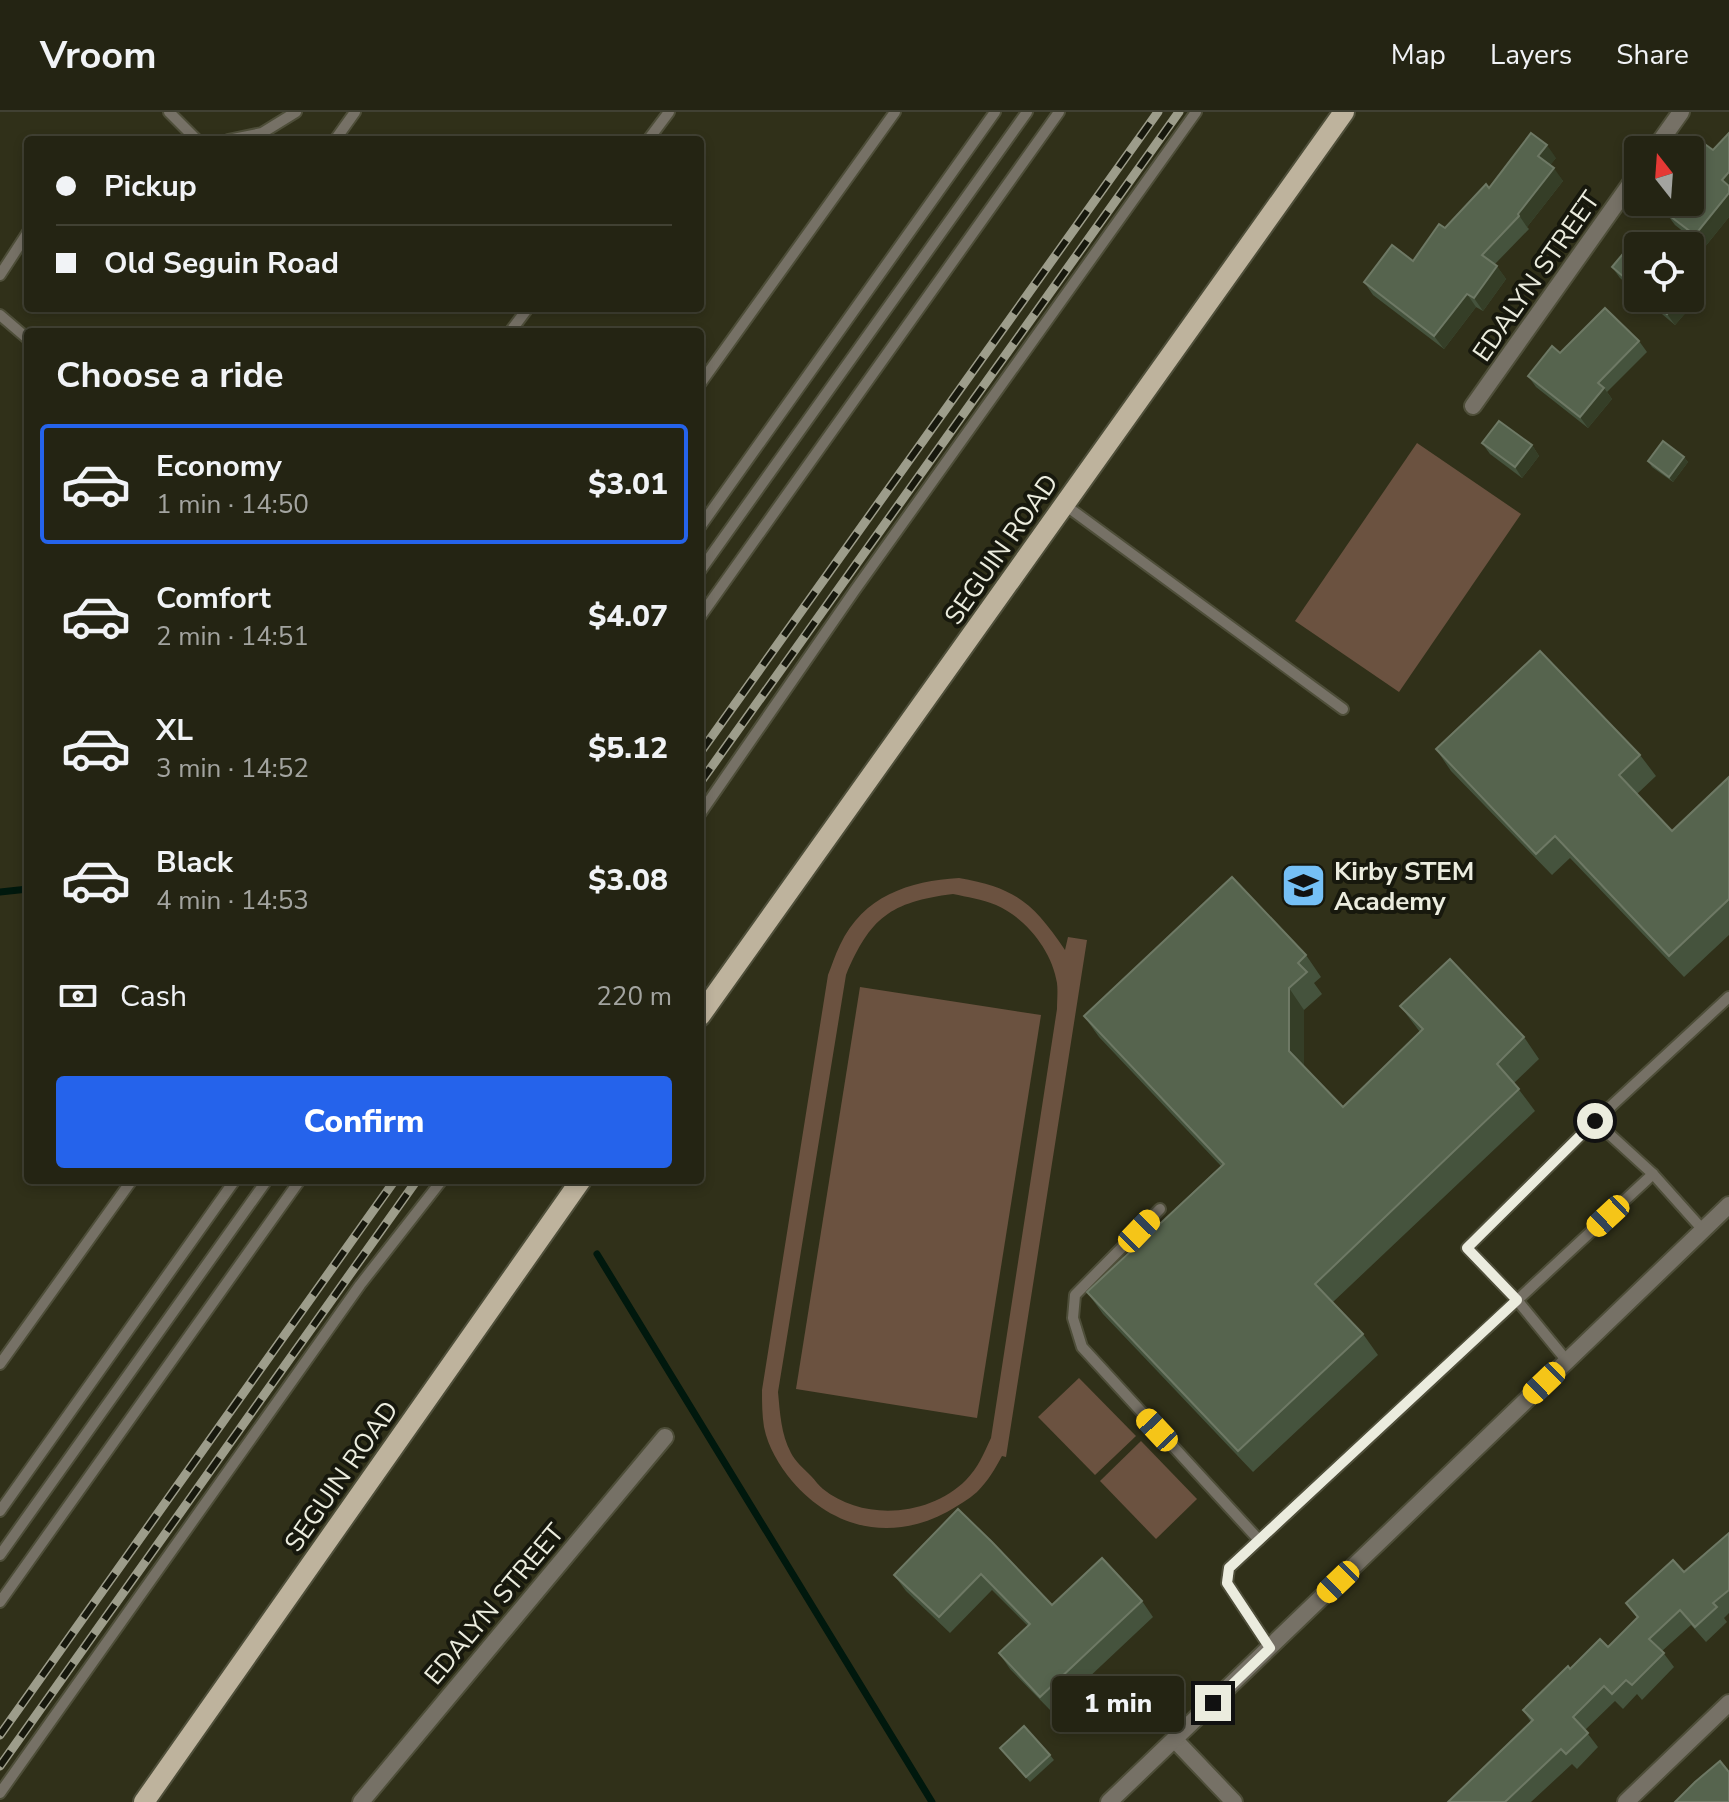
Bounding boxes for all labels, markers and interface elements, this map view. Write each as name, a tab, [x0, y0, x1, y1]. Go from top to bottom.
text: Vroom	[40, 30, 157, 81]
text: Map	[1391, 36, 1446, 74]
text: Layers	[1490, 36, 1572, 74]
text: Share	[1616, 36, 1689, 74]
north arrow	[1624, 136, 1704, 216]
map controls	[1624, 136, 1704, 312]
text: Pickup	[104, 166, 197, 207]
street label: EDALYN STREET	[1465, 184, 1608, 368]
button: locate	[1624, 232, 1704, 312]
text: Old Seguin Road	[104, 243, 339, 284]
text: Choose a ride	[56, 351, 284, 400]
text: Economy	[156, 446, 282, 487]
icon: car	[60, 448, 132, 520]
text: $3.01	[588, 464, 668, 505]
street label: SEGUIN ROAD	[936, 467, 1066, 632]
text: 1 min · 14:50	[156, 487, 309, 522]
text: Comfort	[156, 578, 271, 619]
icon: car	[60, 580, 132, 652]
text: $4.07	[588, 596, 668, 637]
text: 2 min · 14:51	[156, 619, 309, 654]
text: XL	[156, 710, 193, 751]
icon: car	[60, 712, 132, 784]
text: $5.12	[588, 728, 668, 769]
text: 3 min · 14:52	[156, 751, 309, 786]
text: Black	[156, 842, 233, 883]
icon: car	[60, 844, 132, 916]
place label: Kirby STEM Academy	[1334, 854, 1474, 919]
text: $3.08	[588, 860, 668, 901]
school or university icon: Kirby STEM Academy	[1279, 862, 1327, 910]
text: 4 min · 14:53	[156, 883, 309, 918]
icon: cash	[56, 974, 100, 1018]
text: Cash	[120, 976, 187, 1017]
text: 220 m	[596, 979, 672, 1014]
button: Confirm	[56, 1076, 672, 1168]
route start	[1577, 1103, 1613, 1139]
car	[1582, 1191, 1634, 1241]
car	[1114, 1205, 1164, 1257]
car	[1518, 1358, 1570, 1408]
street label: SEGUIN ROAD	[276, 1394, 406, 1559]
car	[1132, 1404, 1182, 1456]
street label: EDALYN STREET	[417, 1516, 572, 1692]
car	[1312, 1557, 1364, 1607]
callout: 1 min	[1053, 1675, 1185, 1731]
route end	[1195, 1685, 1231, 1721]
text: 1 min	[1084, 1686, 1152, 1721]

